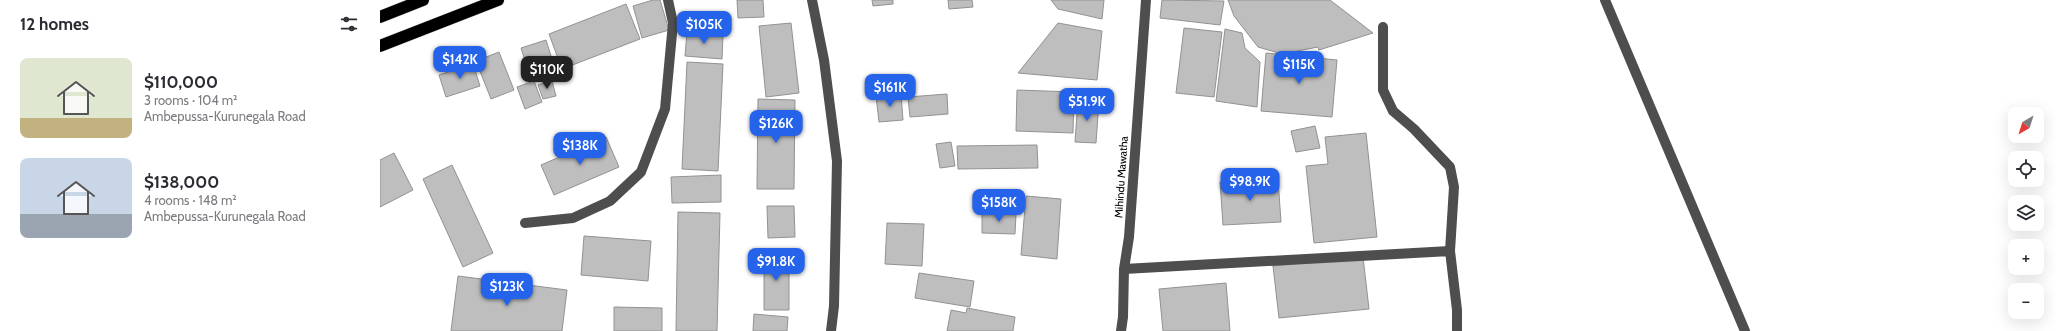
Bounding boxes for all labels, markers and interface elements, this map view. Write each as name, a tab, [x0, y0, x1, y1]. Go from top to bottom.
pin: $105K	[676, 11, 732, 45]
icon: filters	[338, 13, 360, 35]
text: 12 homes	[20, 14, 89, 34]
text: $105K	[686, 16, 722, 32]
pin: $142K	[432, 46, 488, 80]
text: $142K	[442, 51, 478, 67]
pin: $115K	[1271, 51, 1327, 85]
pin: $110K	[519, 56, 575, 90]
text: $115K	[1283, 56, 1315, 72]
text: $110K	[530, 61, 564, 77]
text: $110,000	[144, 72, 218, 92]
icon: home	[52, 74, 100, 122]
pin: $161K	[862, 74, 918, 108]
text: $161K	[874, 79, 906, 95]
pin: $51.9K	[1054, 88, 1120, 122]
text: 3 rooms · 104 m²	[144, 92, 237, 108]
text: $51.9K	[1068, 93, 1106, 109]
north arrow	[2008, 107, 2044, 143]
map controls	[2008, 107, 2044, 319]
text: Ambepussa-Kurunegala Road	[144, 108, 306, 124]
pin: $126K	[748, 110, 804, 144]
text: $126K	[759, 115, 793, 131]
pin: $138K	[552, 132, 608, 166]
street label: Mihindu Mawatha	[1111, 135, 1131, 218]
text: $138K	[562, 137, 598, 153]
button: locate	[2008, 151, 2044, 187]
pin: $98.9K	[1217, 168, 1283, 202]
text: $138,000	[144, 172, 219, 192]
text: $98.9K	[1230, 173, 1270, 189]
icon: home	[52, 174, 100, 222]
pin: $158K	[971, 189, 1027, 223]
text: 4 rooms · 148 m²	[144, 192, 237, 208]
text: $158K	[981, 194, 1017, 210]
button: layers	[2008, 195, 2044, 231]
text: Ambepussa-Kurunegala Road	[144, 208, 306, 224]
button: +	[2008, 239, 2044, 275]
pin: $91.8K	[743, 248, 809, 282]
text: $91.8K	[757, 253, 795, 269]
pin: $123K	[479, 273, 535, 307]
text: $123K	[490, 278, 524, 294]
button: −	[2008, 283, 2044, 319]

